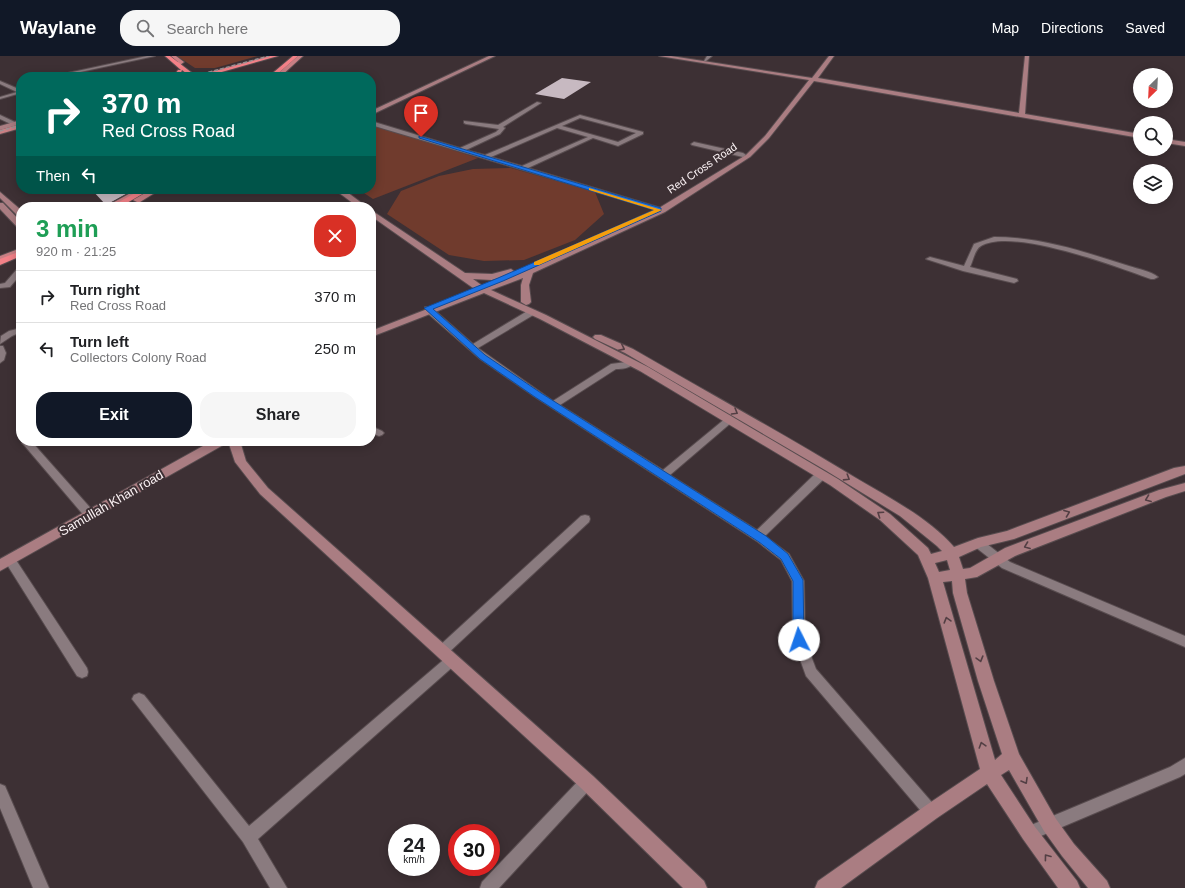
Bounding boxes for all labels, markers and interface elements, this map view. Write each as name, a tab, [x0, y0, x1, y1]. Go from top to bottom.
search box	[120, 10, 400, 46]
text: Waylane	[20, 17, 96, 38]
icon: search	[134, 17, 156, 39]
text: Search here	[166, 20, 248, 37]
text: Map	[992, 20, 1019, 36]
text: Directions	[1041, 20, 1103, 36]
text: Saved	[1125, 20, 1165, 36]
north arrow	[1133, 68, 1173, 108]
map controls	[1133, 68, 1173, 204]
icon: right	[36, 88, 88, 140]
text: 370 m	[102, 88, 181, 119]
pin	[404, 96, 438, 137]
icon: arrive	[410, 102, 432, 124]
button: search	[1133, 116, 1173, 156]
text: Red Cross Road	[102, 121, 235, 141]
street label: Red Cross Road	[665, 140, 739, 196]
icon: left	[78, 164, 100, 186]
button: layers	[1133, 164, 1173, 204]
text: Then	[36, 167, 70, 184]
text: 3 min	[36, 215, 99, 242]
button: close	[314, 215, 356, 257]
text: 920 m · 21:25	[36, 244, 116, 259]
text: Turn right	[70, 281, 140, 298]
icon: right	[36, 286, 58, 308]
text: 370 m	[314, 288, 356, 305]
text: Red Cross Road	[70, 298, 166, 313]
text: Turn left	[70, 333, 129, 350]
icon: left	[36, 338, 58, 360]
text: 250 m	[314, 340, 356, 357]
one-way arrow	[617, 343, 625, 351]
text: Collectors Colony Road	[70, 350, 207, 365]
button: Exit	[36, 392, 192, 438]
button: Share	[200, 392, 356, 438]
one-way arrow	[731, 407, 738, 414]
street label: Samullah Khan road	[56, 467, 166, 539]
one-way arrow	[843, 473, 850, 480]
one-way arrow	[1145, 494, 1152, 502]
one-way arrow	[1064, 509, 1071, 517]
one-way arrow	[878, 511, 885, 518]
one-way arrow	[1023, 541, 1030, 549]
one-way arrow	[943, 617, 951, 623]
position arrow	[778, 619, 820, 661]
one-way arrow	[975, 656, 984, 663]
one-way arrow	[978, 742, 987, 749]
one-way arrow	[1021, 777, 1028, 784]
speed limit sign: 30	[448, 824, 500, 876]
text: 24	[403, 834, 425, 856]
text: km/h	[403, 854, 425, 865]
one-way arrow	[1044, 854, 1051, 861]

